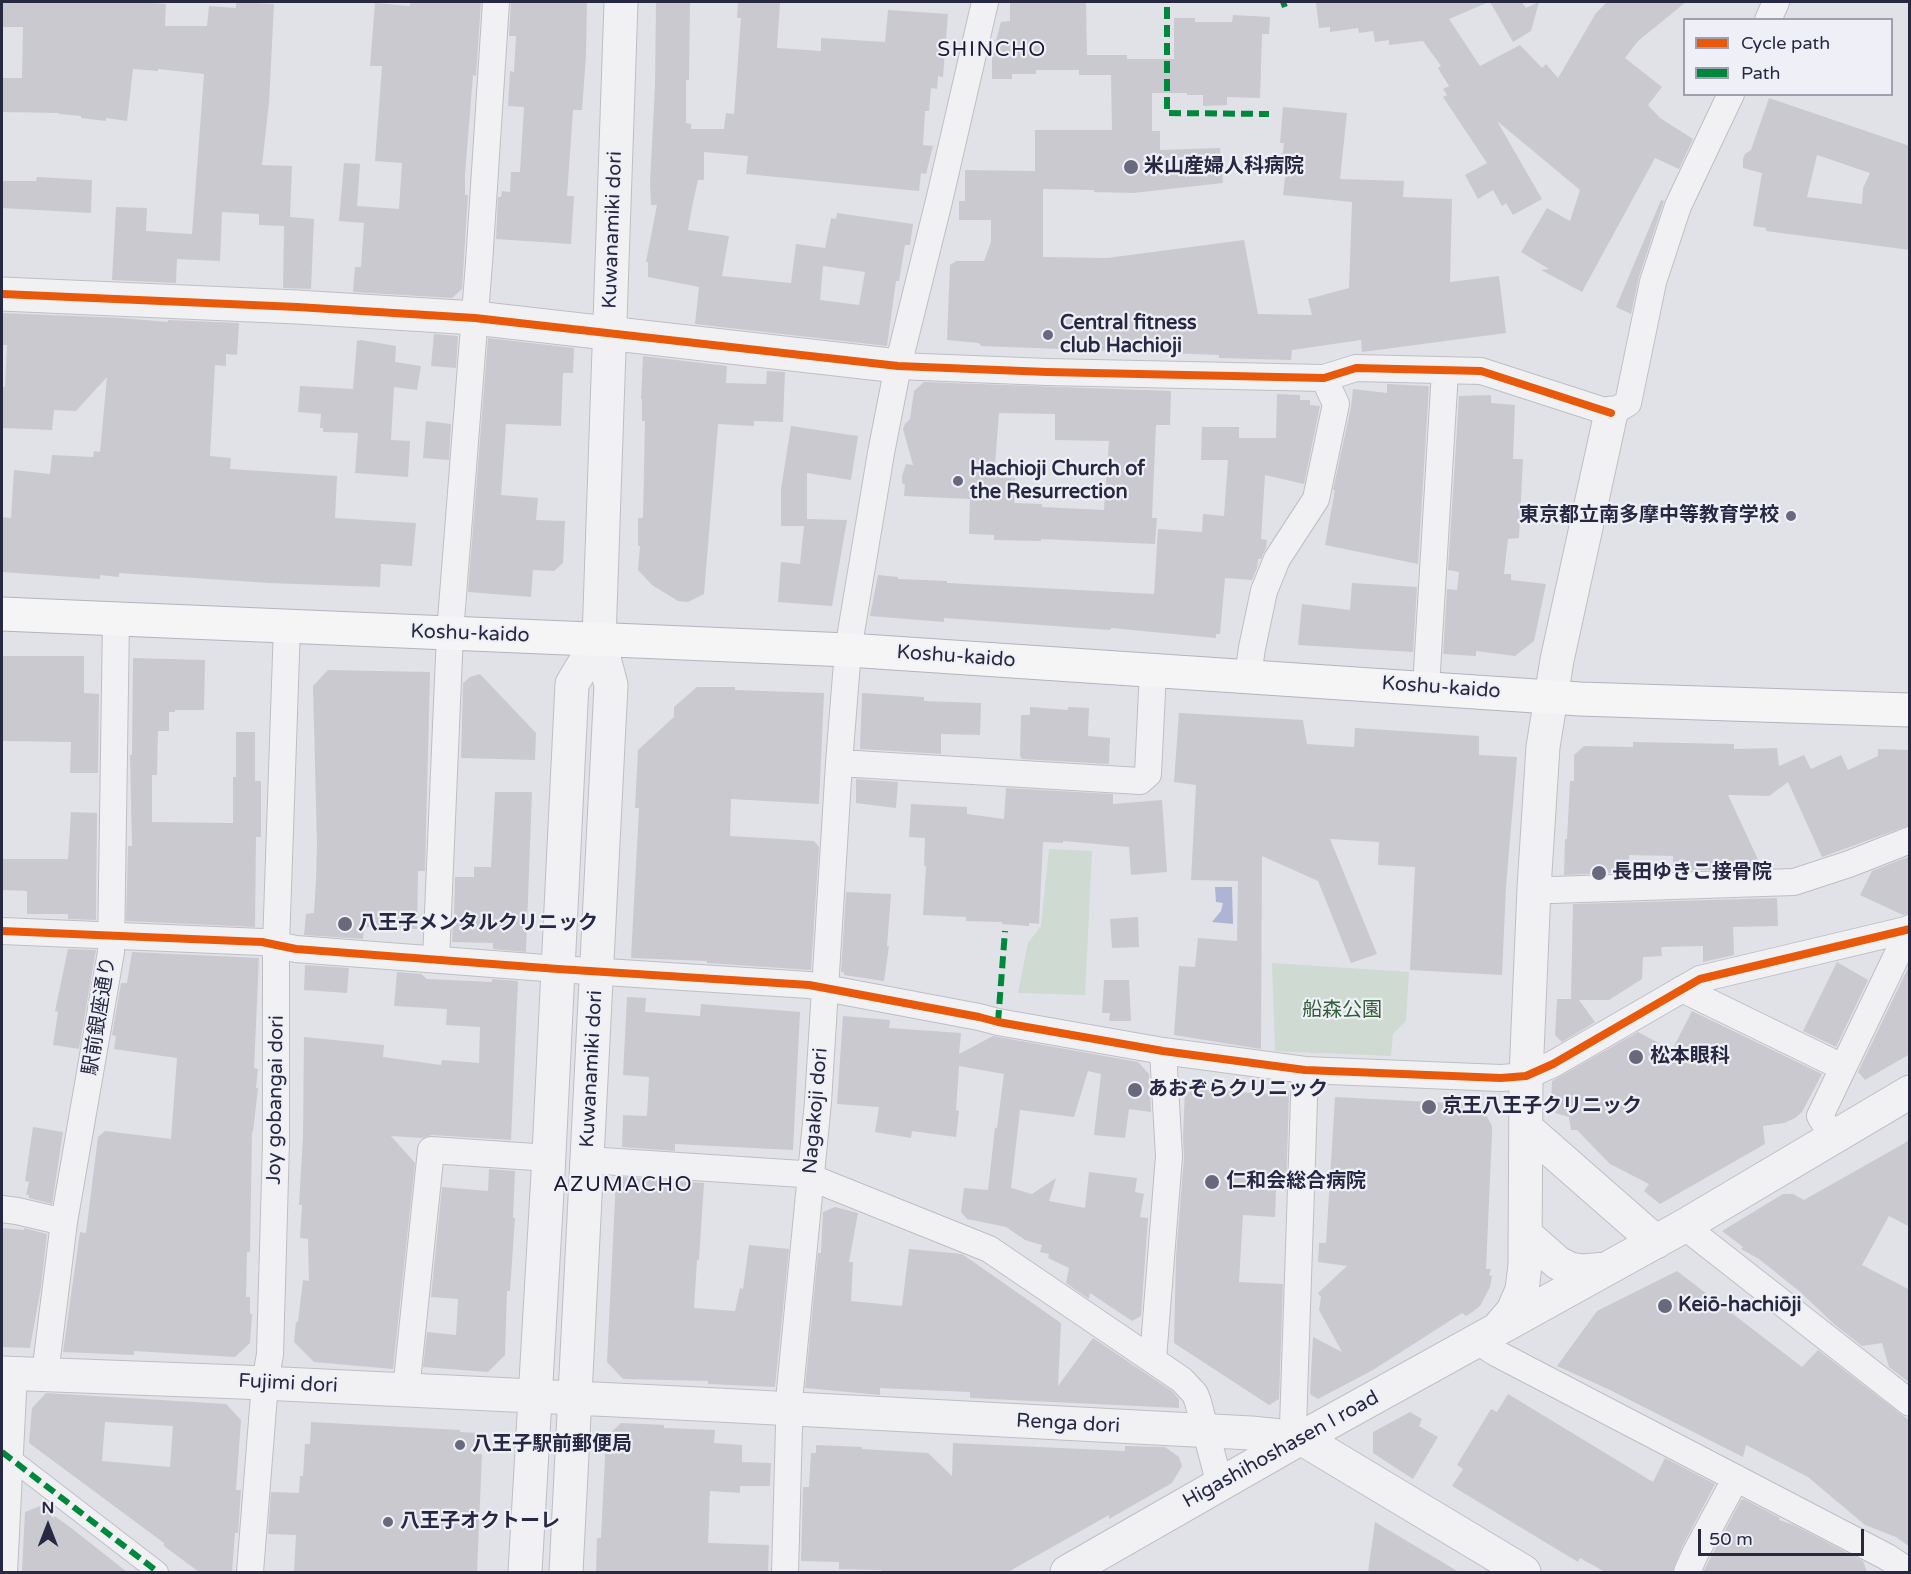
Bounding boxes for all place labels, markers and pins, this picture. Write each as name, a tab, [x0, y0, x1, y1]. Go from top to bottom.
place label: 米山産婦人科病院	[1144, 155, 1304, 179]
marker: 米山産婦人科病院	[1122, 158, 1140, 176]
place label: Central fitness club Hachioji	[1060, 312, 1197, 359]
marker: Central fitness club Hachioji	[1041, 328, 1055, 342]
place label: Hachioji Church of the Resurrection	[970, 458, 1145, 505]
marker: Hachioji Church of the Resurrection	[951, 474, 965, 488]
place label: 東京都立南多摩中等教育学校	[1519, 504, 1779, 528]
marker: 東京都立南多摩中等教育学校	[1784, 509, 1798, 523]
place label: 長田ゆきこ接骨院	[1612, 861, 1772, 885]
marker: 長田ゆきこ接骨院	[1590, 864, 1608, 882]
place label: 八王子メンタルクリニック	[358, 912, 598, 936]
marker: 八王子メンタルクリニック	[336, 915, 354, 933]
place label: 松本眼科	[1650, 1045, 1730, 1069]
marker: 松本眼科	[1627, 1048, 1645, 1066]
place label: あおぞらクリニック	[1148, 1078, 1328, 1102]
marker: あおぞらクリニック	[1126, 1081, 1144, 1099]
place label: 京王八王子クリニック	[1442, 1095, 1642, 1119]
marker: 京王八王子クリニック	[1420, 1098, 1438, 1116]
place label: 仁和会総合病院	[1226, 1170, 1366, 1194]
marker: 仁和会総合病院	[1203, 1173, 1221, 1191]
place label: Keiō-hachiōji	[1678, 1294, 1801, 1318]
marker: Keiō-hachiōji	[1656, 1297, 1674, 1315]
place label: 八王子駅前郵便局	[472, 1433, 632, 1457]
marker: 八王子駅前郵便局	[453, 1438, 467, 1452]
place label: 八王子オクトーレ	[400, 1510, 560, 1534]
marker: 八王子オクトーレ	[381, 1515, 395, 1529]

